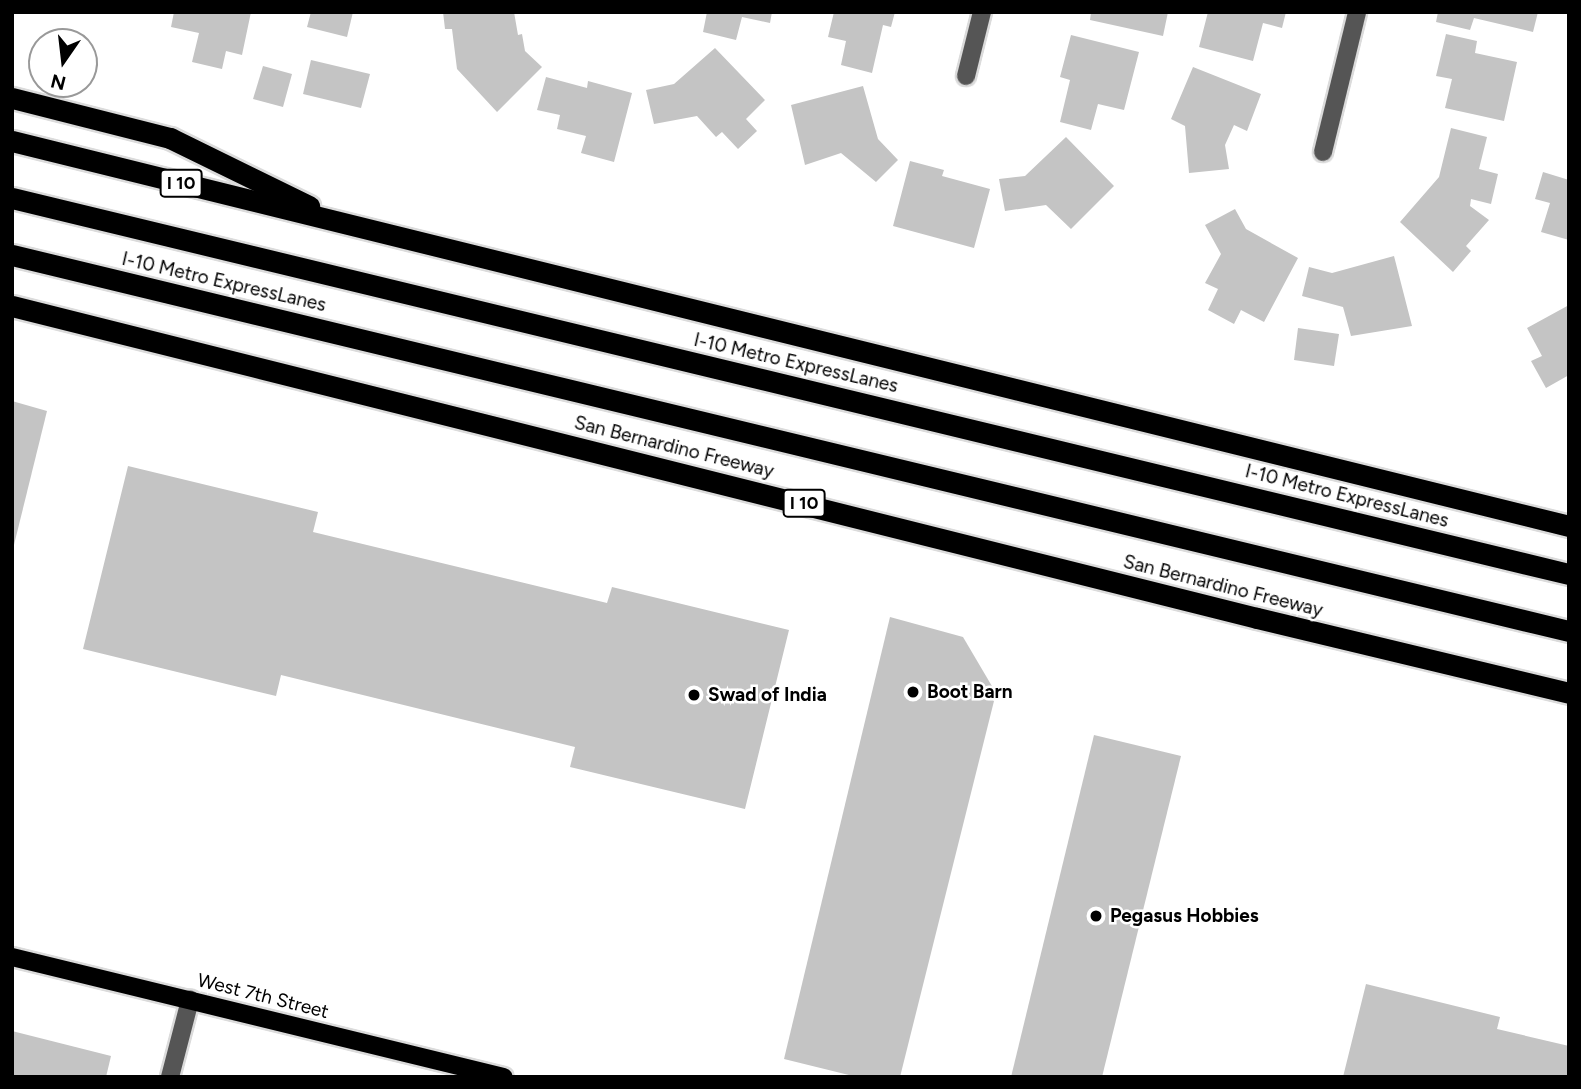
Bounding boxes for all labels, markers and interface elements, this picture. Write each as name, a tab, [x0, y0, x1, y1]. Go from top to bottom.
north arrow	[28, 28, 98, 98]
text: N	[48, 69, 68, 95]
road number: I 10	[158, 168, 204, 198]
street label: I-10 Metro ExpressLanes	[120, 247, 328, 317]
street label: I-10 Metro ExpressLanes	[692, 328, 900, 398]
street label: San Bernardino Freeway	[572, 411, 776, 483]
street label: I-10 Metro ExpressLanes	[1243, 460, 1451, 532]
road number: I 10	[781, 489, 827, 518]
street label: San Bernardino Freeway	[1121, 550, 1325, 622]
place label: Boot Barn	[927, 681, 1013, 703]
place label: Swad of India	[708, 684, 827, 706]
marker: Boot Barn	[905, 684, 921, 700]
marker: Swad of India	[686, 687, 702, 703]
place label: Pegasus Hobbies	[1110, 905, 1259, 927]
marker: Pegasus Hobbies	[1088, 908, 1104, 924]
street label: West 7th Street	[195, 969, 331, 1023]

